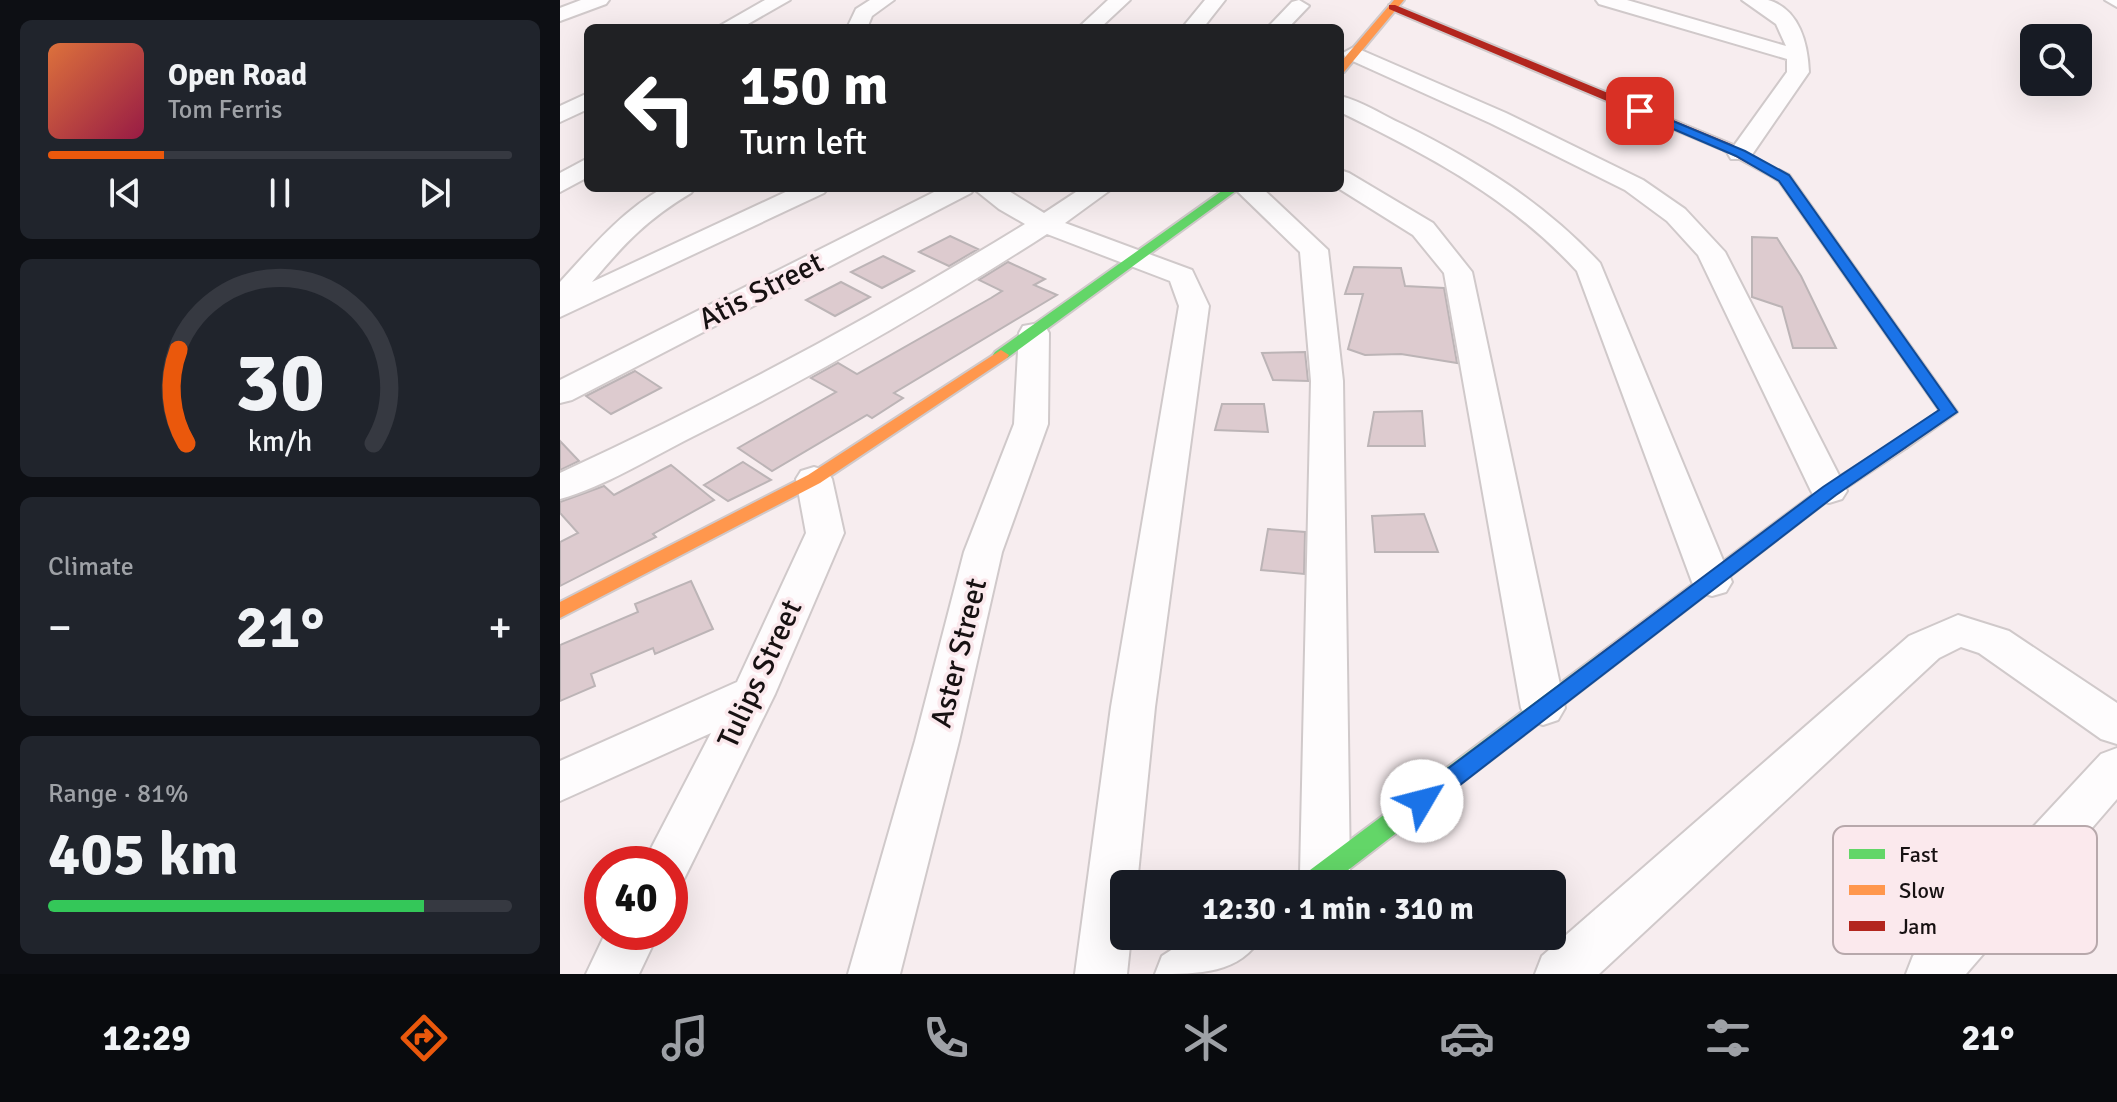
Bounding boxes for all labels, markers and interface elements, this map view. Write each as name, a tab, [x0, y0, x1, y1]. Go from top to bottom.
map controls	[2020, 24, 2092, 96]
button: search	[2020, 24, 2092, 96]
text: 150 m	[740, 51, 888, 120]
icon: left	[608, 56, 712, 160]
text: Open Road	[168, 57, 307, 94]
pin	[1606, 77, 1674, 145]
icon: arrive	[1618, 89, 1662, 133]
text: Tom Ferris	[168, 94, 282, 126]
text: Turn left	[740, 120, 867, 165]
icon: previous	[103, 171, 147, 215]
icon: pause	[258, 171, 302, 215]
icon: next	[413, 171, 457, 215]
street label: Atis Street	[693, 244, 829, 338]
text: 30	[235, 331, 325, 433]
text: km/h	[248, 424, 312, 459]
text: Climate	[48, 551, 134, 583]
street label: Aster Street	[923, 575, 995, 731]
text: 21°	[236, 591, 324, 665]
street label: Tulips Street	[710, 594, 810, 754]
text: −	[48, 601, 72, 655]
text: +	[488, 601, 512, 655]
position arrow	[1380, 759, 1464, 843]
text: Range · 81%	[48, 778, 189, 810]
text: 405 km	[48, 818, 238, 892]
legend	[1833, 826, 2097, 954]
text: Fast	[1899, 841, 1939, 868]
speed limit sign: 40	[584, 846, 688, 950]
text: Slow	[1899, 877, 1945, 904]
text: 12:30 · 1 min · 310 m	[1202, 891, 1474, 928]
text: Jam	[1899, 913, 1937, 940]
icon: directions	[396, 1010, 452, 1066]
icon: music	[657, 1010, 713, 1066]
icon: phone	[918, 1010, 974, 1066]
icon: climate	[1178, 1010, 1234, 1066]
icon: car	[1439, 1010, 1495, 1066]
icon: filters	[1700, 1010, 1756, 1066]
text: 12:29	[102, 1016, 191, 1061]
text: 21°	[1961, 1016, 2014, 1061]

